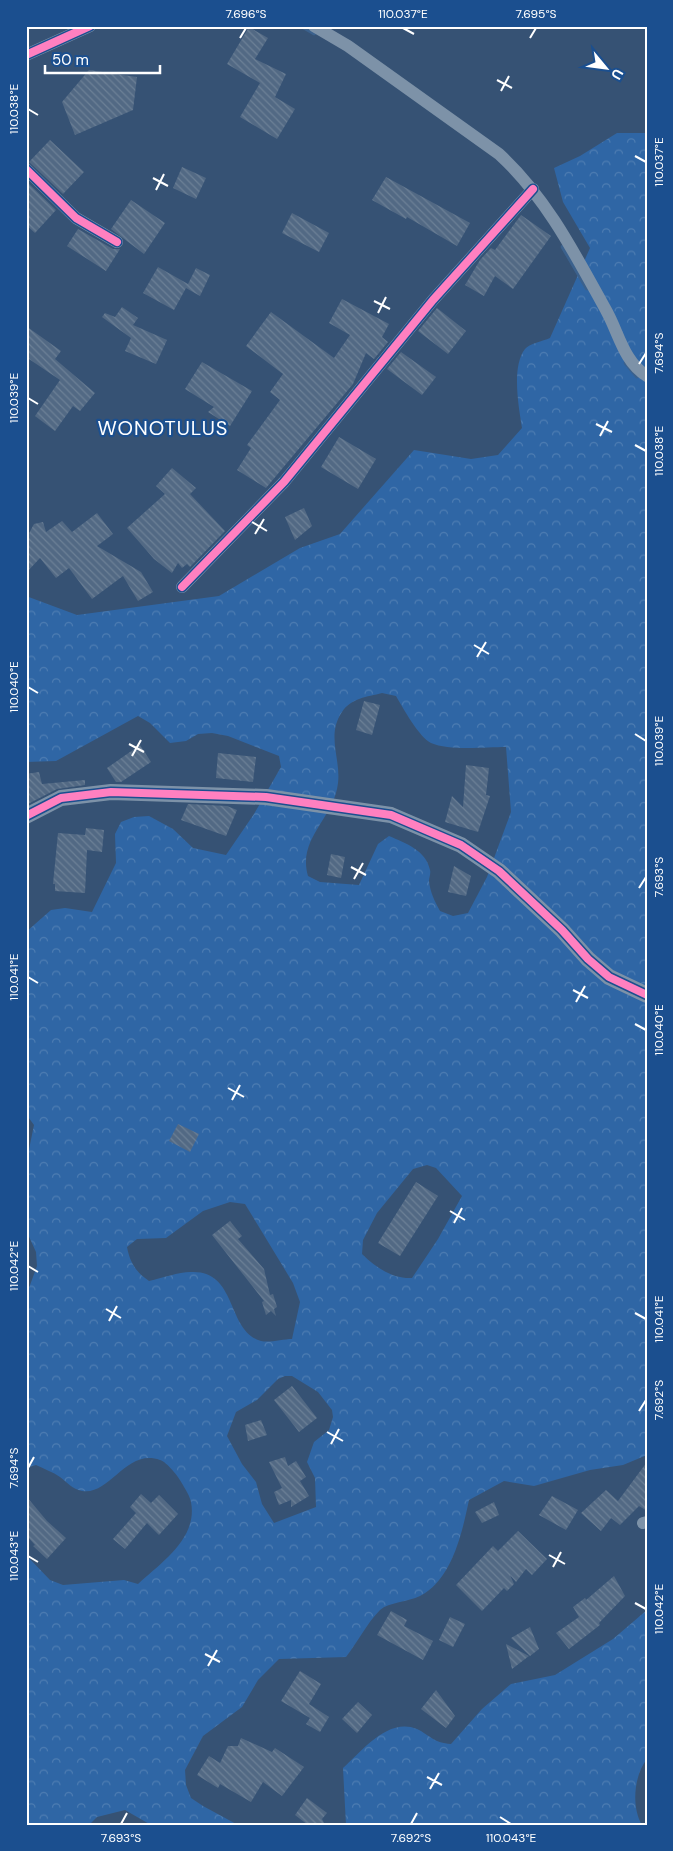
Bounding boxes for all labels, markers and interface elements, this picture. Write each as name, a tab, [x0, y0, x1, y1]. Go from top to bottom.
text: 7.696°S	[225, 6, 267, 22]
text: 110.037°E	[378, 6, 428, 22]
text: 7.695°S	[516, 6, 557, 22]
scale bar	[45, 42, 160, 74]
north arrow	[580, 42, 630, 92]
text: 50 m	[52, 50, 89, 70]
text: U	[607, 66, 628, 83]
text: 110.038°E	[6, 83, 22, 134]
text: 110.037°E	[651, 137, 667, 187]
text: 7.694°S	[651, 333, 667, 373]
text: 110.039°E	[6, 373, 22, 423]
district label: WONOTULUS	[98, 415, 228, 441]
text: 110.038°E	[651, 425, 667, 476]
text: 110.040°E	[6, 661, 22, 713]
text: 110.039°E	[651, 716, 667, 766]
text: 7.693°S	[651, 857, 667, 897]
text: 110.041°E	[6, 953, 22, 1001]
text: 110.040°E	[651, 1004, 667, 1056]
text: 110.042°E	[6, 1241, 22, 1291]
text: 110.041°E	[651, 1295, 667, 1343]
text: 7.692°S	[651, 1380, 667, 1420]
text: 7.694°S	[6, 1448, 22, 1488]
text: 110.043°E	[6, 1530, 22, 1581]
text: 110.042°E	[651, 1584, 667, 1634]
text: 7.693°S	[101, 1830, 141, 1846]
text: 7.692°S	[391, 1830, 431, 1846]
text: 110.043°E	[486, 1830, 537, 1846]

